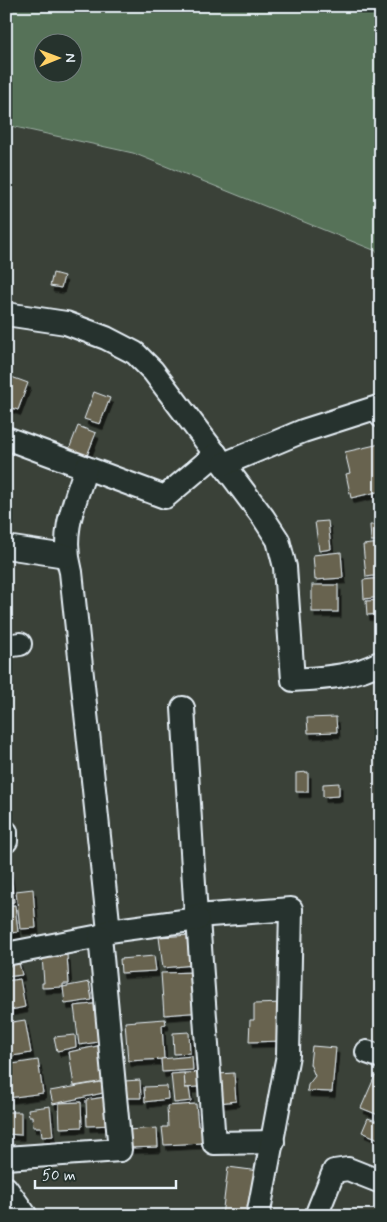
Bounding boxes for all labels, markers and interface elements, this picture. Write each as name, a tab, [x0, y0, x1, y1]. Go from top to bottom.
north arrow	[32, 32, 82, 82]
text: N	[61, 53, 79, 63]
scale bar	[35, 1157, 176, 1189]
text: 50 m	[42, 1166, 76, 1186]

